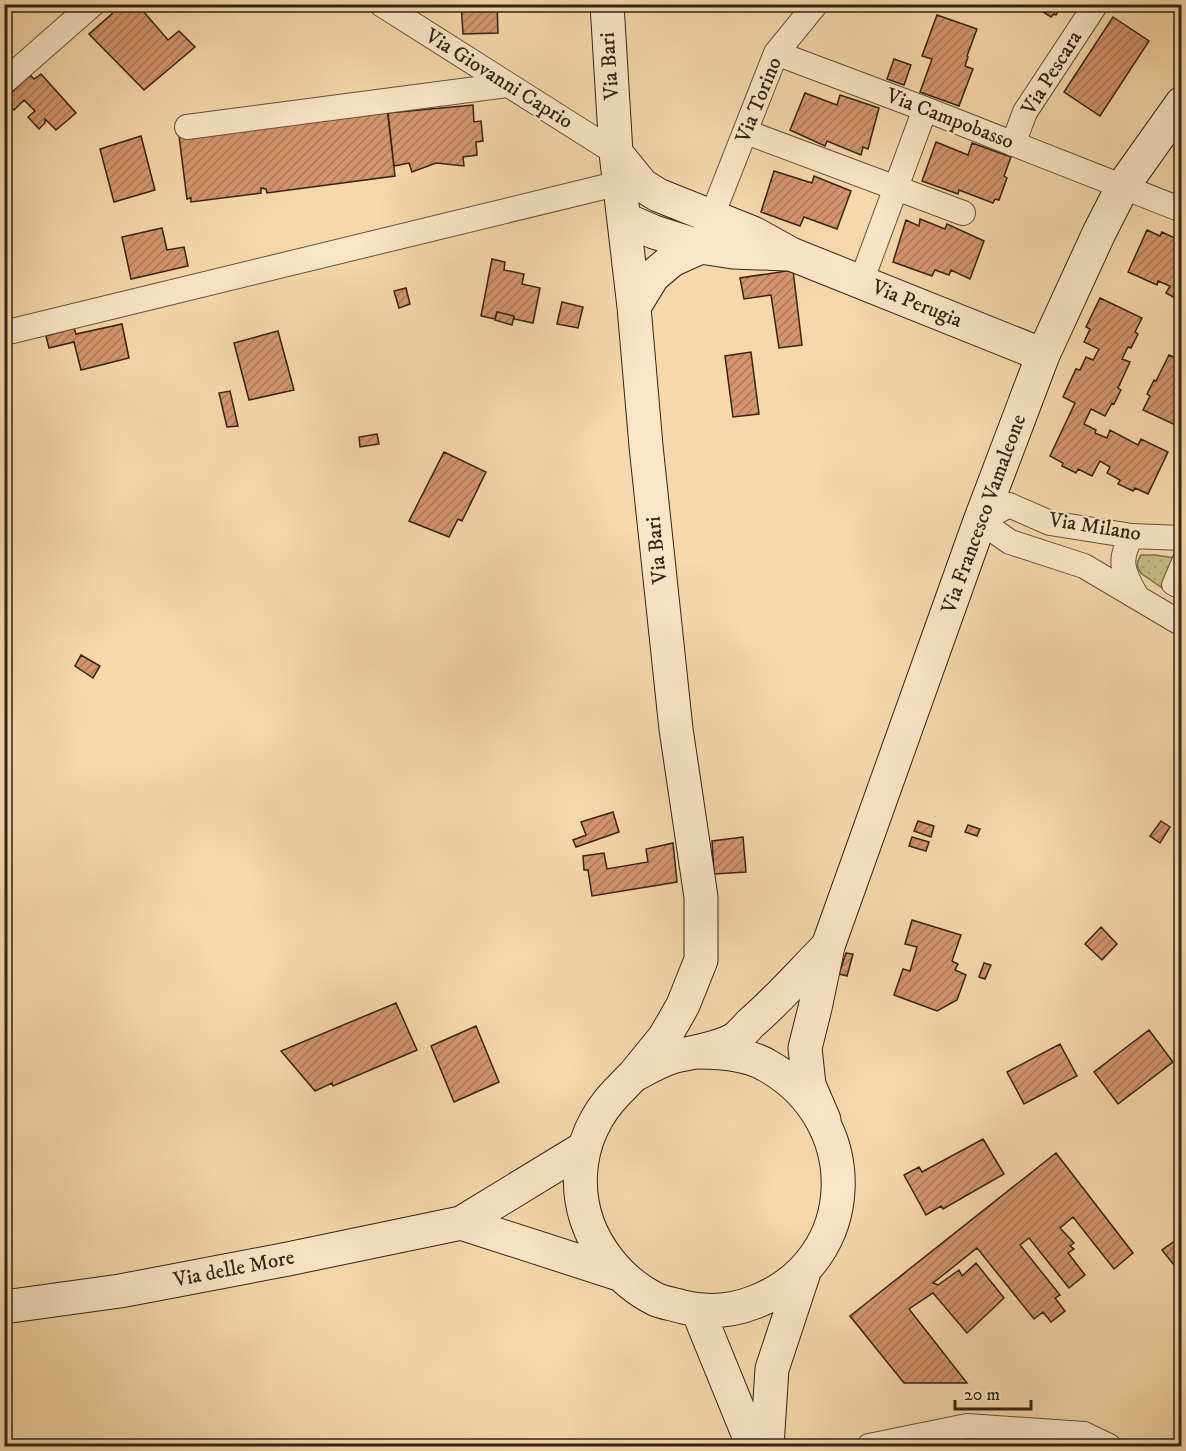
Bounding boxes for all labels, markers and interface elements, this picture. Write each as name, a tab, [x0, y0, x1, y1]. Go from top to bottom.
street label: Via Giovanni Caprio	[420, 23, 578, 135]
street label: Via Pescara	[1015, 26, 1088, 121]
street label: Via Bari	[595, 31, 625, 102]
street label: Via Torino	[730, 53, 788, 148]
street label: Via Campobasso	[882, 82, 1017, 155]
street label: Via Perugia	[867, 274, 966, 334]
street label: Via Francesco Vamaleone	[935, 410, 1032, 618]
street label: Via Milano	[1046, 507, 1143, 547]
street label: Via Bari	[641, 515, 674, 586]
street label: Via delle More	[170, 1245, 297, 1294]
scale bar	[955, 1373, 1032, 1411]
text: 20 m	[964, 1384, 1000, 1406]

